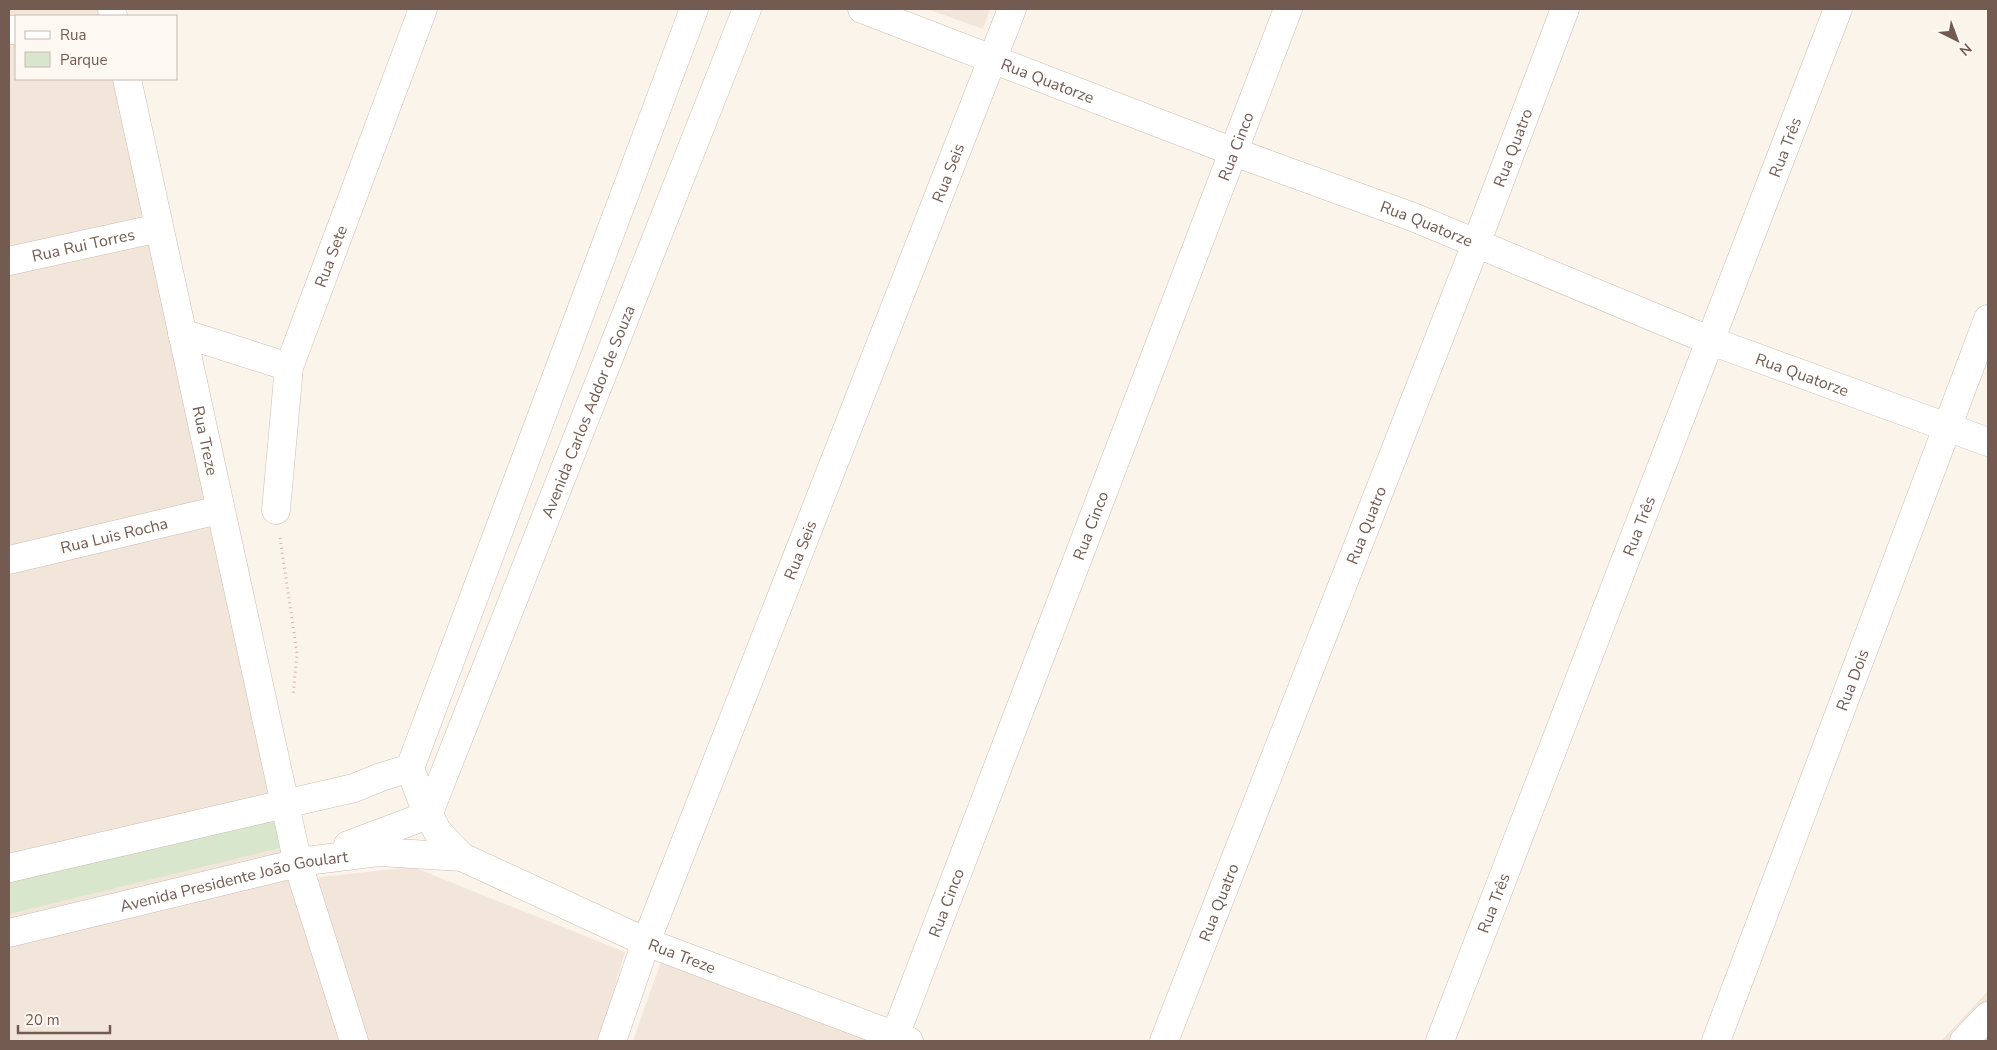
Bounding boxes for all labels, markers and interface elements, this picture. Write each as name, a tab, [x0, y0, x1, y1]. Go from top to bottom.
legend	[15, 15, 178, 80]
north arrow	[1932, 15, 1982, 65]
text: Rua	[60, 25, 86, 45]
text: N	[1955, 39, 1976, 60]
text: Parque	[60, 50, 108, 70]
street label: Rua Quatorze	[998, 53, 1097, 109]
street label: Rua Quatro	[1489, 106, 1538, 190]
street label: Rua Cinco	[1213, 109, 1260, 184]
street label: Rua Três	[1764, 114, 1807, 181]
street label: Rua Seis	[927, 140, 970, 206]
street label: Rua Quatorze	[1377, 196, 1476, 253]
street label: Rua Sete	[310, 222, 353, 291]
street label: Rua Rui Torres	[30, 224, 137, 268]
street label: Avenida Carlos Addor de Souza	[537, 302, 641, 522]
street label: Rua Quatorze	[1752, 348, 1852, 402]
street label: Rua Treze	[187, 404, 223, 478]
street label: Rua Quatro	[1342, 483, 1392, 568]
street label: Rua Cinco	[1068, 488, 1114, 563]
street label: Rua Três	[1618, 493, 1661, 559]
street label: Rua Luis Rocha	[58, 513, 170, 559]
street label: Rua Seis	[779, 517, 822, 583]
street label: Rua Dois	[1831, 646, 1875, 714]
street label: Avenida Presidente João Goulart	[118, 846, 350, 918]
street label: Rua Quatro	[1194, 860, 1245, 945]
street label: Rua Cinco	[924, 865, 970, 941]
street label: Rua Três	[1473, 870, 1516, 936]
street label: Rua Treze	[645, 934, 719, 979]
scale bar	[18, 1002, 110, 1034]
text: 20 m	[25, 1010, 60, 1030]

